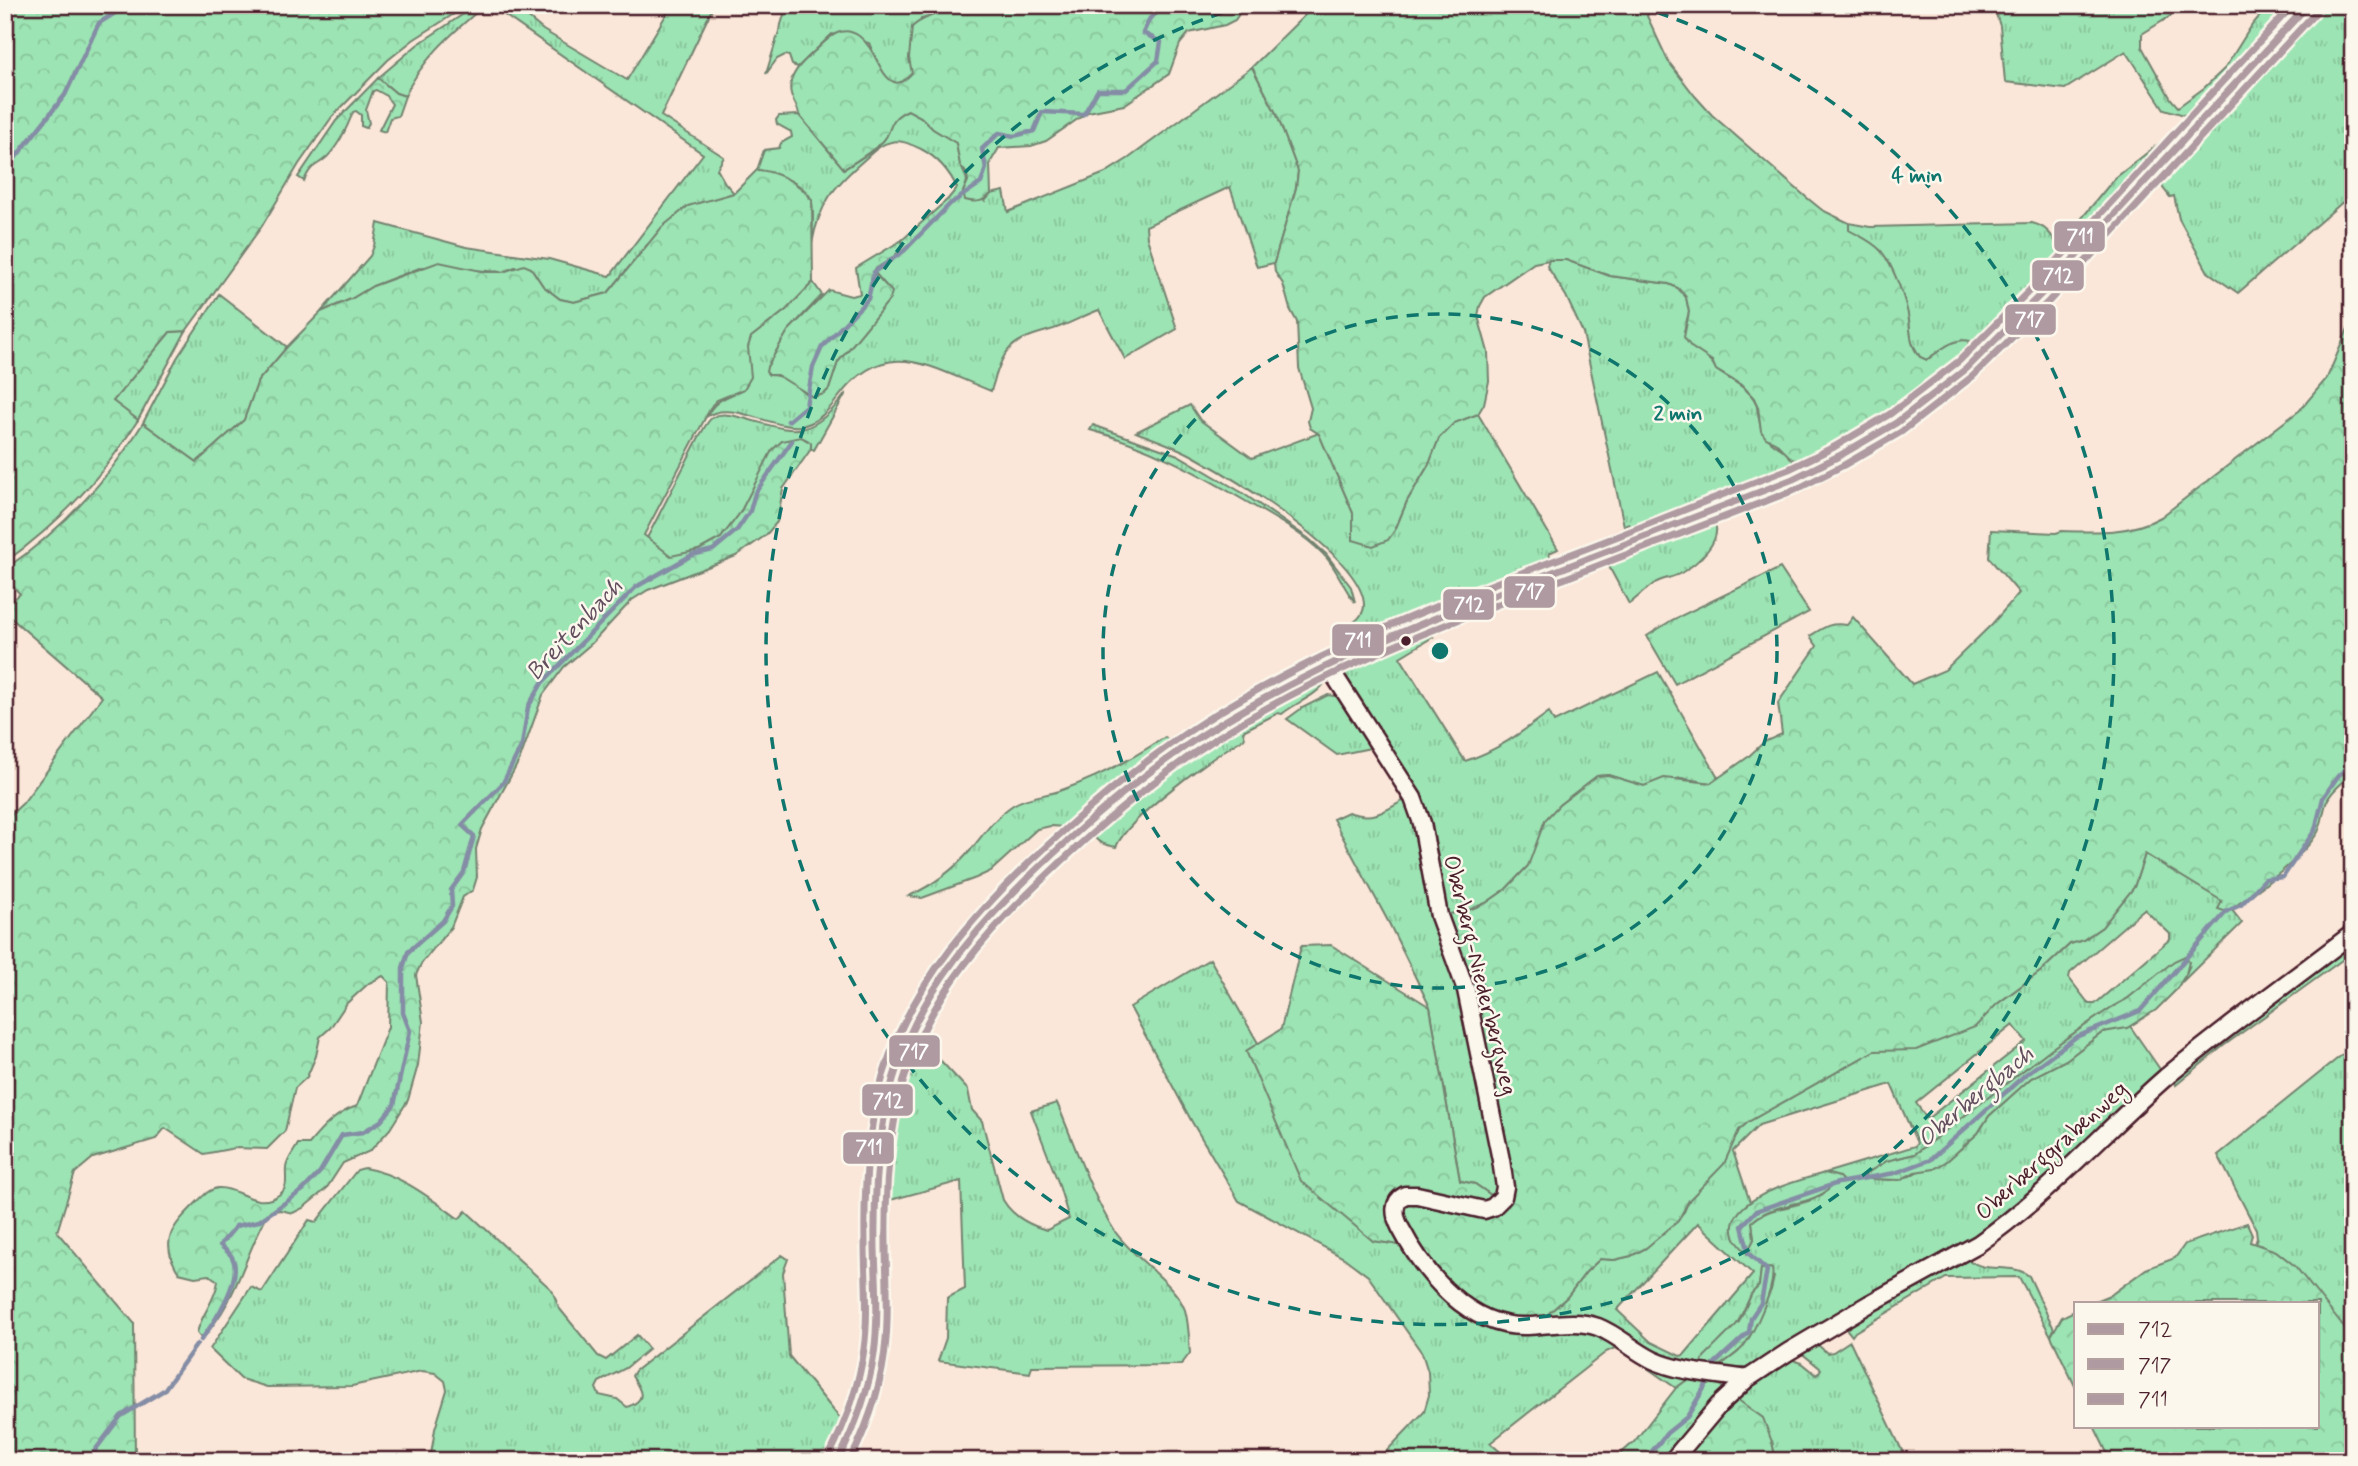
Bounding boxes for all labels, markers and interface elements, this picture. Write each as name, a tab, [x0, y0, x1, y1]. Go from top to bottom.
text: 4 min	[1891, 162, 1943, 190]
line badge: 711	[2053, 220, 2106, 253]
text: 711	[2066, 225, 2094, 250]
line badge: 712	[2031, 259, 2085, 292]
text: 712	[2042, 264, 2074, 289]
line badge: 717	[2004, 303, 2057, 336]
text: 717	[2015, 308, 2046, 333]
text: 2 min	[1653, 400, 1703, 428]
water label: Breitenbach	[520, 573, 630, 688]
line badge: 717	[1503, 575, 1556, 609]
text: 717	[1515, 580, 1546, 605]
line badge: 712	[1442, 588, 1495, 621]
text: 712	[1453, 593, 1485, 618]
line badge: 711	[1331, 623, 1385, 657]
text: 711	[1344, 629, 1372, 654]
unlabelled marker	[1399, 634, 1413, 648]
centre of rings	[1428, 639, 1452, 663]
street label: Oberberg-Niederbergweg	[1433, 852, 1523, 1099]
line badge: 717	[888, 1034, 941, 1068]
water label: Oberbergbach	[1911, 1039, 2043, 1157]
text: 717	[899, 1040, 930, 1065]
street label: Oberberggrabenweg	[1970, 1075, 2136, 1229]
line badge: 712	[861, 1083, 914, 1117]
text: 712	[872, 1089, 904, 1114]
line badge: 711	[842, 1131, 895, 1165]
text: 711	[855, 1136, 883, 1161]
legend	[2074, 1302, 2320, 1428]
text: 712	[2138, 1316, 2172, 1344]
text: 717	[2138, 1352, 2172, 1380]
text: 711	[2138, 1386, 2168, 1414]

